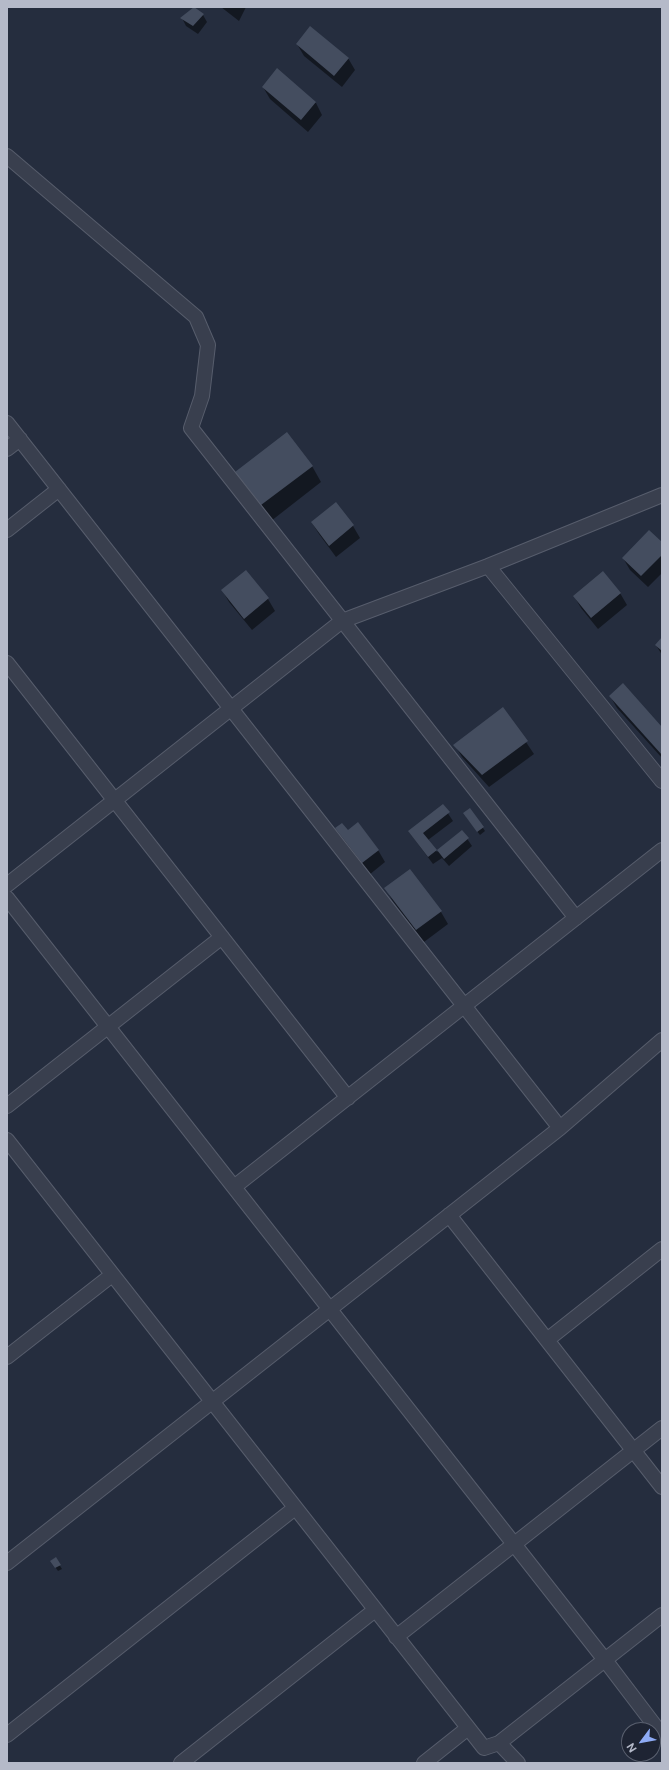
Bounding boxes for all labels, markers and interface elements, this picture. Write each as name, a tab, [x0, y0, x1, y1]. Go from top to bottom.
north arrow	[621, 1722, 661, 1762]
text: N	[624, 1741, 639, 1755]

